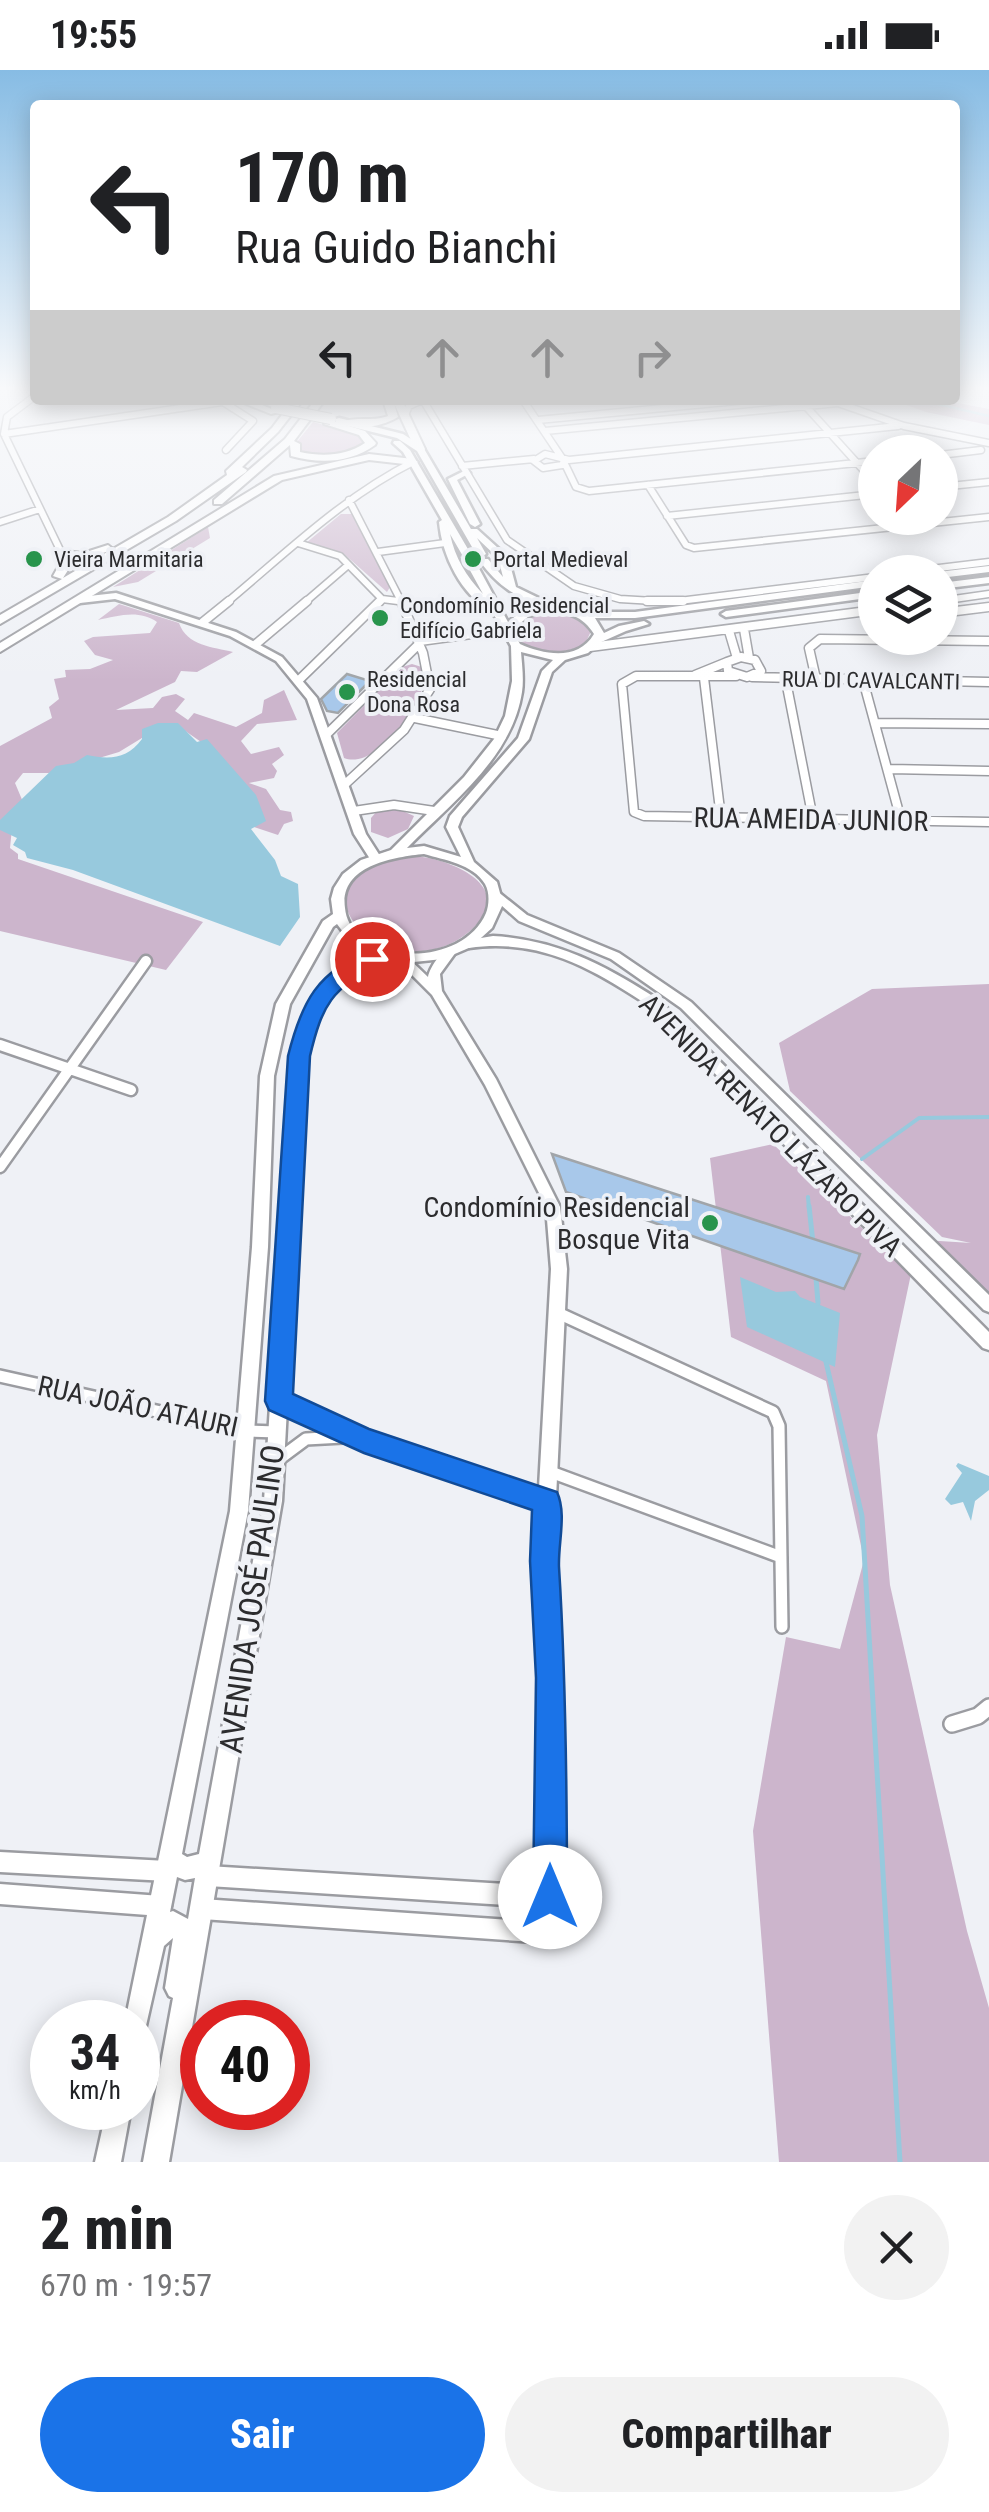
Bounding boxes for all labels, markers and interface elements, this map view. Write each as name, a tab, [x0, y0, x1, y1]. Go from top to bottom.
text: 19:55	[50, 13, 137, 57]
text: 170 m	[235, 137, 409, 219]
icon: left	[70, 140, 200, 270]
text: Rua Guido Bianchi	[235, 221, 558, 274]
icon: left	[310, 330, 365, 385]
icon: ahead	[415, 330, 470, 385]
icon: ahead	[520, 330, 575, 385]
icon: right	[625, 330, 680, 385]
north arrow	[858, 435, 958, 535]
map controls	[858, 435, 958, 655]
place label: Vieira Marmitaria	[54, 547, 203, 572]
place label: Portal Medieval	[493, 547, 628, 572]
marker: Vieira Marmitaria	[23, 548, 45, 570]
marker: Portal Medieval	[462, 548, 484, 570]
button: layers	[858, 555, 958, 655]
place label: Condomínio Residencial Edifício Gabriela	[400, 593, 609, 643]
marker: Condomínio Residencial Edifício Gabriela	[369, 607, 391, 629]
street label: RUA DI CAVALCANTI	[782, 666, 960, 695]
place label: Residencial Dona Rosa	[367, 667, 467, 717]
marker: Residencial Dona Rosa	[336, 681, 358, 703]
street label: RUA AMEIDA JUNIOR	[693, 801, 929, 838]
pin	[330, 917, 415, 1002]
icon: arrive	[345, 932, 400, 987]
street label: AVENIDA RENATO LÁZARO PIVA	[633, 987, 909, 1263]
place label: Condomínio Residencial Bosque Vita	[423, 1191, 690, 1256]
marker: Condomínio Residencial Bosque Vita	[699, 1212, 721, 1234]
street label: RUA JOÃO ATAURI	[35, 1369, 241, 1444]
street label: AVENIDA JOSÉ PAULINO	[212, 1442, 292, 1756]
position arrow	[498, 1845, 602, 1949]
speed limit sign: 40	[180, 2000, 310, 2130]
text: 34	[70, 2024, 120, 2082]
text: km/h	[69, 2076, 121, 2105]
text: 2 min	[40, 2193, 174, 2264]
button: close	[844, 2195, 949, 2300]
text: 670 m · 19:57	[40, 2266, 212, 2304]
button: Sair	[40, 2377, 485, 2492]
button: Compartilhar	[505, 2377, 949, 2492]

